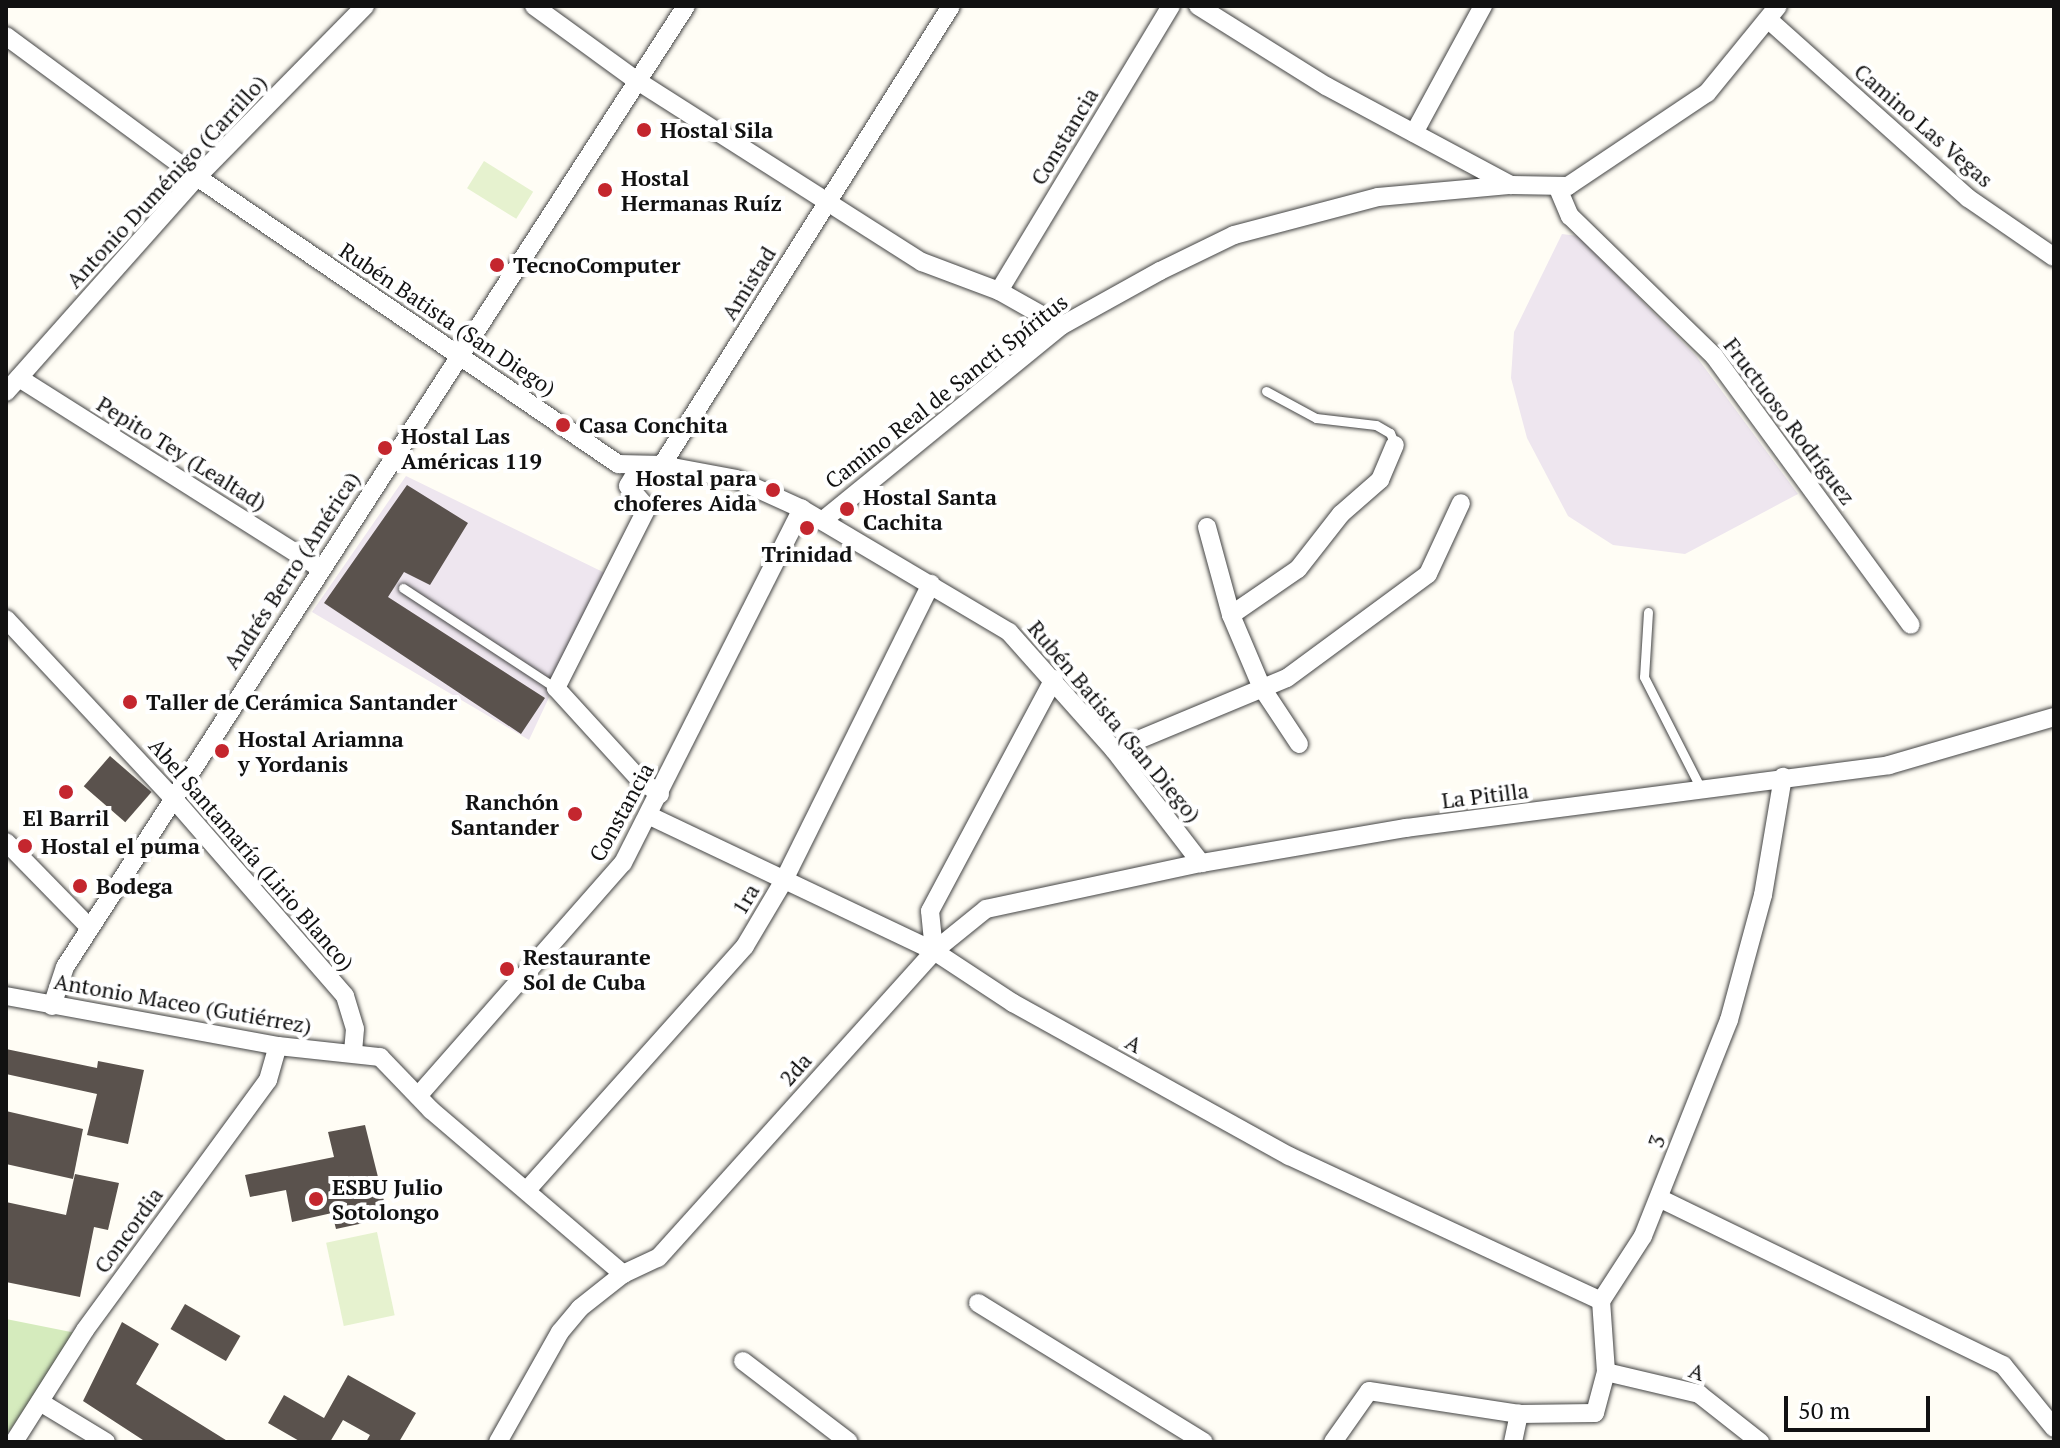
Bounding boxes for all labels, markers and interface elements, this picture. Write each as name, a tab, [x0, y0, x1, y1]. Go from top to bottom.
street label: Camino Las Vegas	[1849, 57, 1999, 193]
street label: Antonio Duménigo (Carrillo)	[60, 69, 272, 293]
street label: Constancia	[1025, 83, 1103, 189]
place label: Hostal Sila	[660, 117, 773, 143]
marker: Hostal Sila	[635, 121, 653, 139]
place label: Hostal Hermanas Ruíz	[621, 164, 782, 216]
marker: Hostal Hermanas Ruíz	[596, 181, 614, 199]
street label: Rubén Batista (San Diego)	[335, 237, 561, 401]
street label: Amistad	[715, 241, 781, 325]
place label: TecnoComputer	[513, 252, 681, 278]
marker: TecnoComputer	[488, 256, 506, 274]
street label: Camino Real de Sancti Spíritus	[820, 288, 1072, 494]
street label: Fructuoso Rodríguez	[1719, 332, 1861, 510]
street label: Pepito Tey (Lealtad)	[92, 390, 272, 516]
place label: Casa Conchita	[579, 412, 728, 438]
marker: Casa Conchita	[554, 416, 572, 434]
place label: Hostal Las Américas 119	[401, 422, 542, 474]
marker: Hostal Las Américas 119	[376, 439, 394, 457]
place label: Hostal para choferes Aida	[614, 464, 757, 516]
street label: Andrés Berro (América)	[217, 466, 365, 674]
marker: Hostal para choferes Aida	[764, 481, 782, 499]
place label: Hostal Santa Cachita	[863, 483, 997, 534]
marker: Hostal Santa Cachita	[838, 500, 856, 518]
marker: Trinidad	[798, 519, 816, 537]
place label: Trinidad	[762, 541, 852, 567]
street label: Rubén Batista (San Diego)	[1023, 615, 1207, 827]
place label: Taller de Cerámica Santander	[146, 689, 457, 715]
marker: Taller de Cerámica Santander	[121, 693, 139, 711]
place label: Hostal Ariamna y Yordanis	[238, 725, 404, 776]
street label: Abel Santamaría (Lirio Blanco)	[144, 732, 360, 976]
marker: Hostal Ariamna y Yordanis	[213, 742, 231, 760]
street label: Constancia	[583, 758, 659, 866]
street label: La Pitilla	[1440, 777, 1530, 813]
marker: El Barril	[57, 783, 75, 801]
place label: Ranchón Santander	[451, 788, 559, 840]
place label: El Barril	[23, 805, 109, 831]
marker: Ranchón Santander	[566, 805, 584, 823]
place label: Hostal el puma	[41, 833, 200, 859]
marker: Hostal el puma	[16, 837, 34, 855]
place label: Bodega	[96, 873, 173, 899]
marker: Bodega	[71, 877, 89, 895]
street label: 1ra	[726, 879, 764, 919]
place label: Restaurante Sol de Cuba	[523, 943, 651, 994]
marker: Restaurante Sol de Cuba	[498, 960, 516, 978]
street label: Antonio Maceo (Gutiérrez)	[52, 967, 314, 1039]
street label: A	[1121, 1028, 1147, 1058]
street label: 2da	[773, 1047, 817, 1091]
street label: 3	[1642, 1131, 1670, 1151]
place label: ESBU Julio Sotolongo	[332, 1173, 443, 1224]
street label: Concordia	[88, 1182, 168, 1278]
marker: ESBU Julio Sotolongo	[307, 1190, 325, 1208]
street label: A	[1686, 1356, 1708, 1386]
scale bar	[1788, 1380, 1934, 1430]
text: 50 m	[1798, 1394, 1850, 1426]

